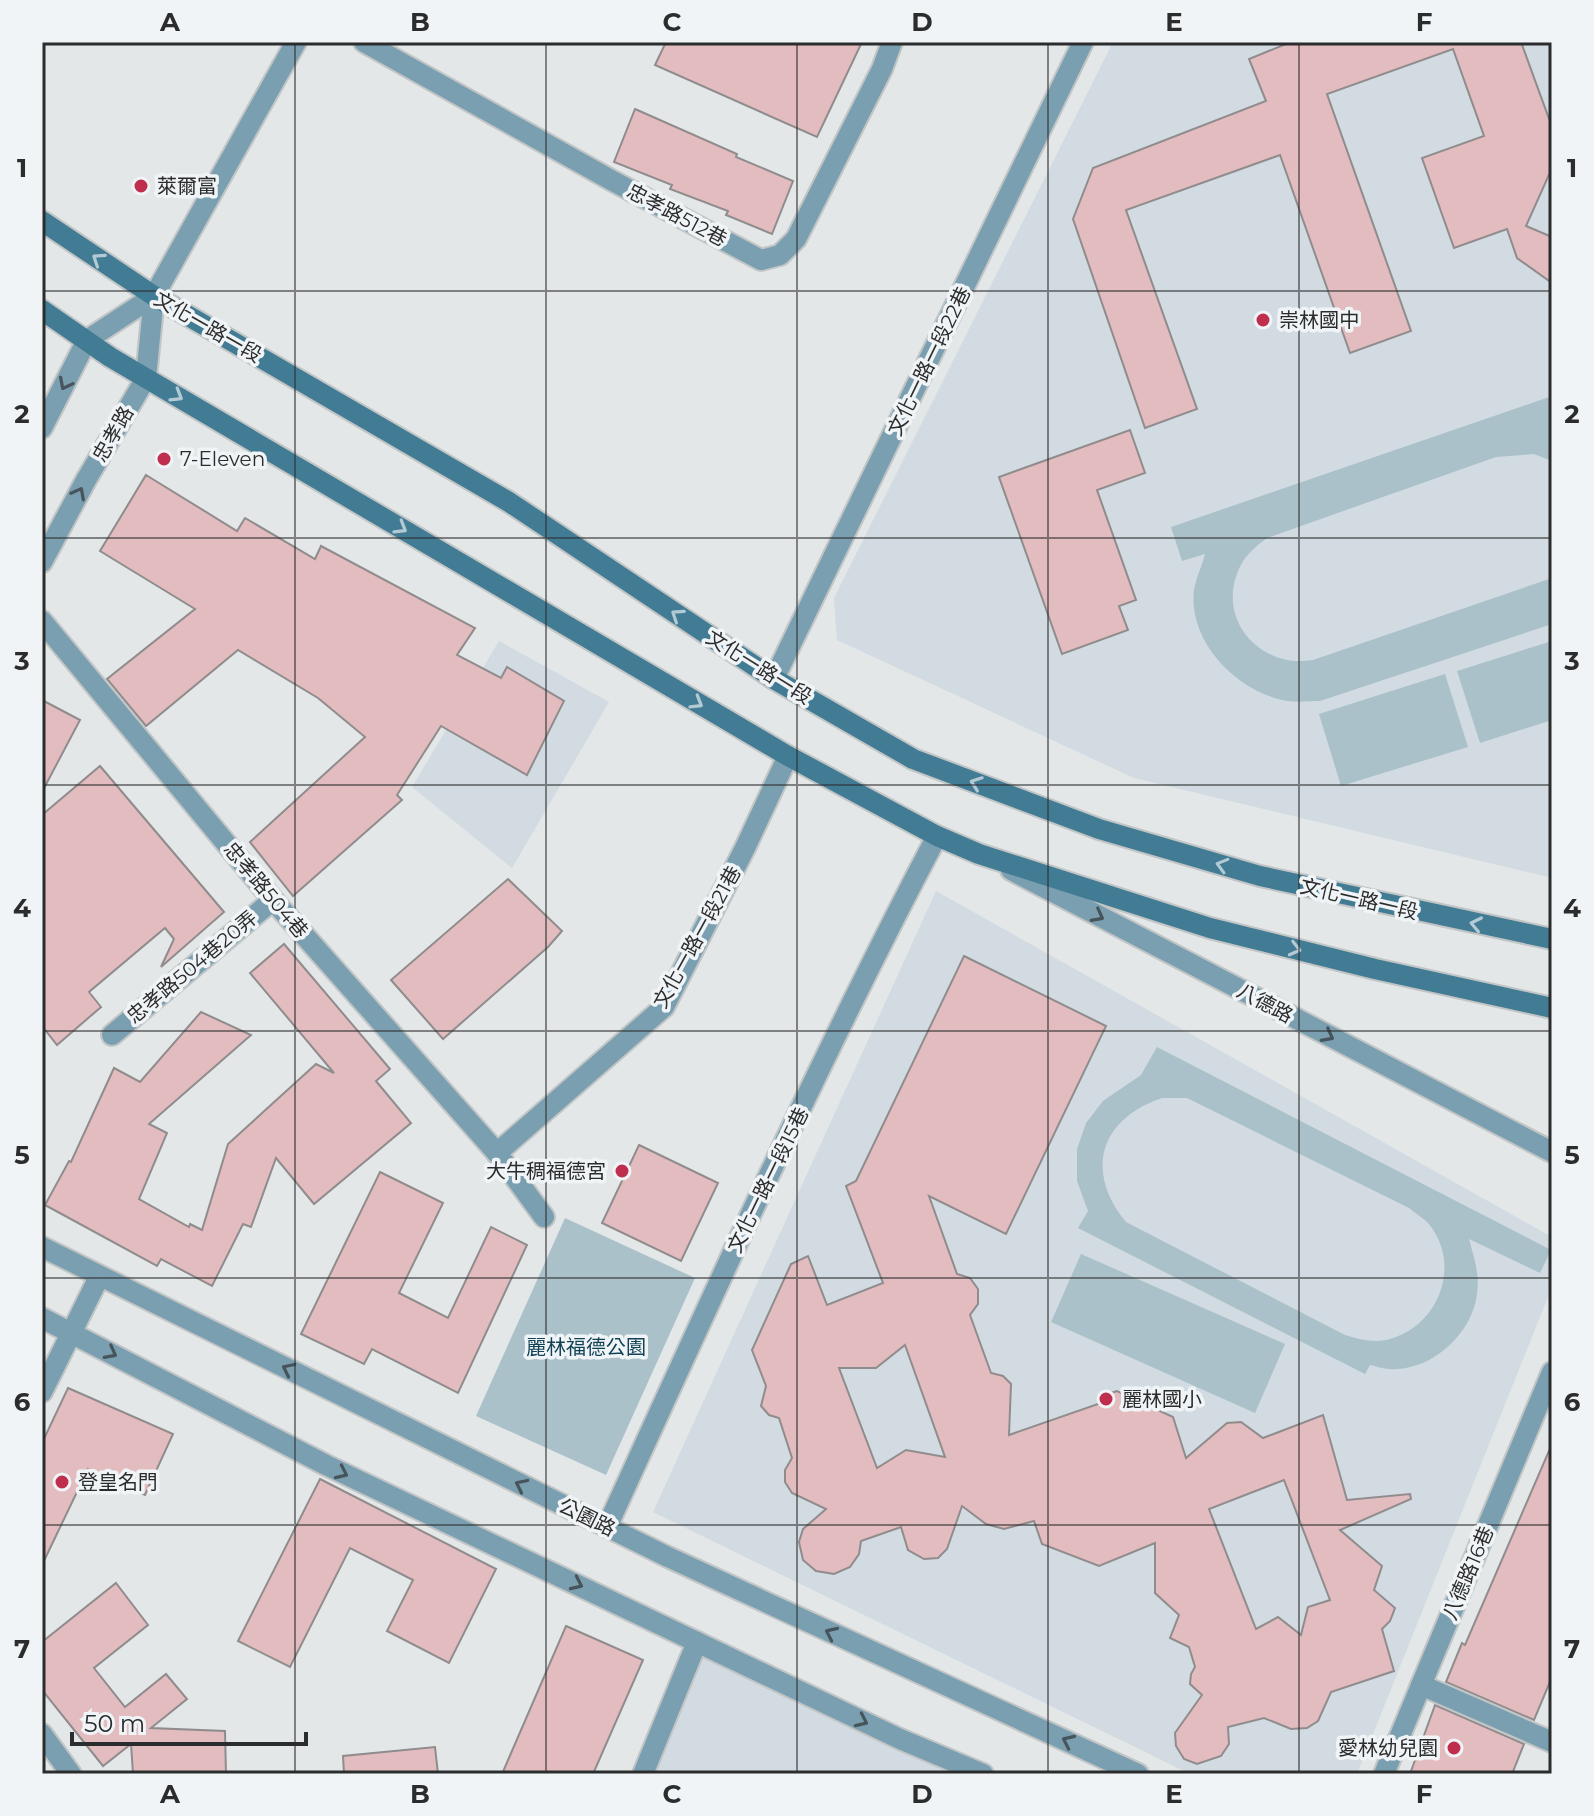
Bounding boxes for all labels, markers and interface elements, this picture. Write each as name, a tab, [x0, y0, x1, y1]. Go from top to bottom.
text: A	[159, 6, 181, 38]
text: B	[410, 6, 430, 38]
text: C	[663, 6, 682, 38]
text: D	[911, 6, 933, 38]
text: E	[1165, 6, 1183, 38]
text: F	[1416, 6, 1432, 38]
text: 1	[17, 152, 27, 184]
text: 1	[1567, 152, 1577, 184]
place label: 萊爾富	[157, 174, 217, 198]
marker: 萊爾富	[132, 177, 150, 195]
street label: 忠孝路512巷	[623, 179, 731, 251]
one-way arrow	[93, 254, 107, 269]
street label: 文化一路一段22巷	[883, 283, 975, 439]
street label: 文化一路一段	[150, 287, 266, 367]
place label: 崇林國中	[1279, 308, 1359, 332]
marker: 崇林國中	[1254, 311, 1272, 329]
one-way arrow	[59, 375, 74, 390]
one-way arrow	[168, 386, 183, 402]
text: 2	[14, 398, 30, 430]
text: 2	[1564, 398, 1580, 430]
street label: 忠孝路	[88, 402, 138, 466]
place label: 7-Eleven	[180, 447, 265, 471]
marker: 7-Eleven	[155, 450, 173, 468]
one-way arrow	[69, 487, 84, 501]
one-way arrow	[392, 518, 407, 534]
one-way arrow	[671, 609, 686, 624]
street label: 文化一路一段	[702, 625, 816, 709]
text: 3	[13, 645, 30, 677]
text: 3	[1563, 645, 1580, 677]
one-way arrow	[688, 693, 703, 709]
one-way arrow	[970, 776, 984, 793]
street label: 忠孝路504巷	[219, 837, 313, 943]
one-way arrow	[1216, 858, 1230, 874]
street label: 文化一路一段21巷	[648, 862, 746, 1012]
street label: 文化一路一段	[1298, 874, 1420, 924]
text: 4	[13, 892, 31, 924]
text: 4	[1563, 892, 1581, 924]
street label: 忠孝路504巷20弄	[122, 906, 262, 1028]
one-way arrow	[1089, 906, 1104, 921]
one-way arrow	[1469, 916, 1482, 933]
one-way arrow	[1287, 940, 1301, 957]
street label: 八德路	[1233, 978, 1297, 1028]
one-way arrow	[1320, 1026, 1335, 1041]
street label: 文化一路一段15巷	[722, 1103, 814, 1257]
text: 5	[14, 1139, 30, 1171]
text: 5	[1564, 1139, 1580, 1171]
place label: 大牛稠福德宮	[486, 1159, 606, 1183]
marker: 大牛稠福德宮	[613, 1162, 631, 1180]
park label: 麗林福德公園	[526, 1335, 646, 1359]
one-way arrow	[103, 1344, 118, 1359]
one-way arrow	[281, 1364, 296, 1379]
text: 6	[14, 1386, 31, 1418]
text: 6	[1564, 1386, 1581, 1418]
place label: 麗林國小	[1122, 1387, 1202, 1411]
marker: 麗林國小	[1097, 1390, 1115, 1408]
one-way arrow	[334, 1463, 348, 1479]
place label: 登皇名門	[78, 1470, 158, 1494]
marker: 登皇名門	[53, 1473, 71, 1491]
one-way arrow	[514, 1479, 529, 1495]
street label: 公園路	[555, 1493, 619, 1541]
street label: 八德路16巷	[1438, 1523, 1498, 1623]
one-way arrow	[569, 1574, 584, 1590]
one-way arrow	[825, 1627, 840, 1643]
text: 7	[14, 1633, 30, 1665]
text: 7	[1564, 1633, 1580, 1665]
scale bar	[72, 1696, 306, 1746]
text: 50 m	[84, 1709, 145, 1738]
one-way arrow	[854, 1711, 869, 1727]
one-way arrow	[1061, 1735, 1076, 1751]
place label: 愛林幼兒園	[1338, 1736, 1438, 1760]
marker: 愛林幼兒園	[1445, 1739, 1463, 1757]
text: A	[159, 1778, 181, 1810]
text: B	[410, 1778, 430, 1810]
text: C	[663, 1778, 682, 1810]
text: D	[911, 1778, 933, 1810]
text: E	[1165, 1778, 1183, 1810]
text: F	[1416, 1778, 1432, 1810]

